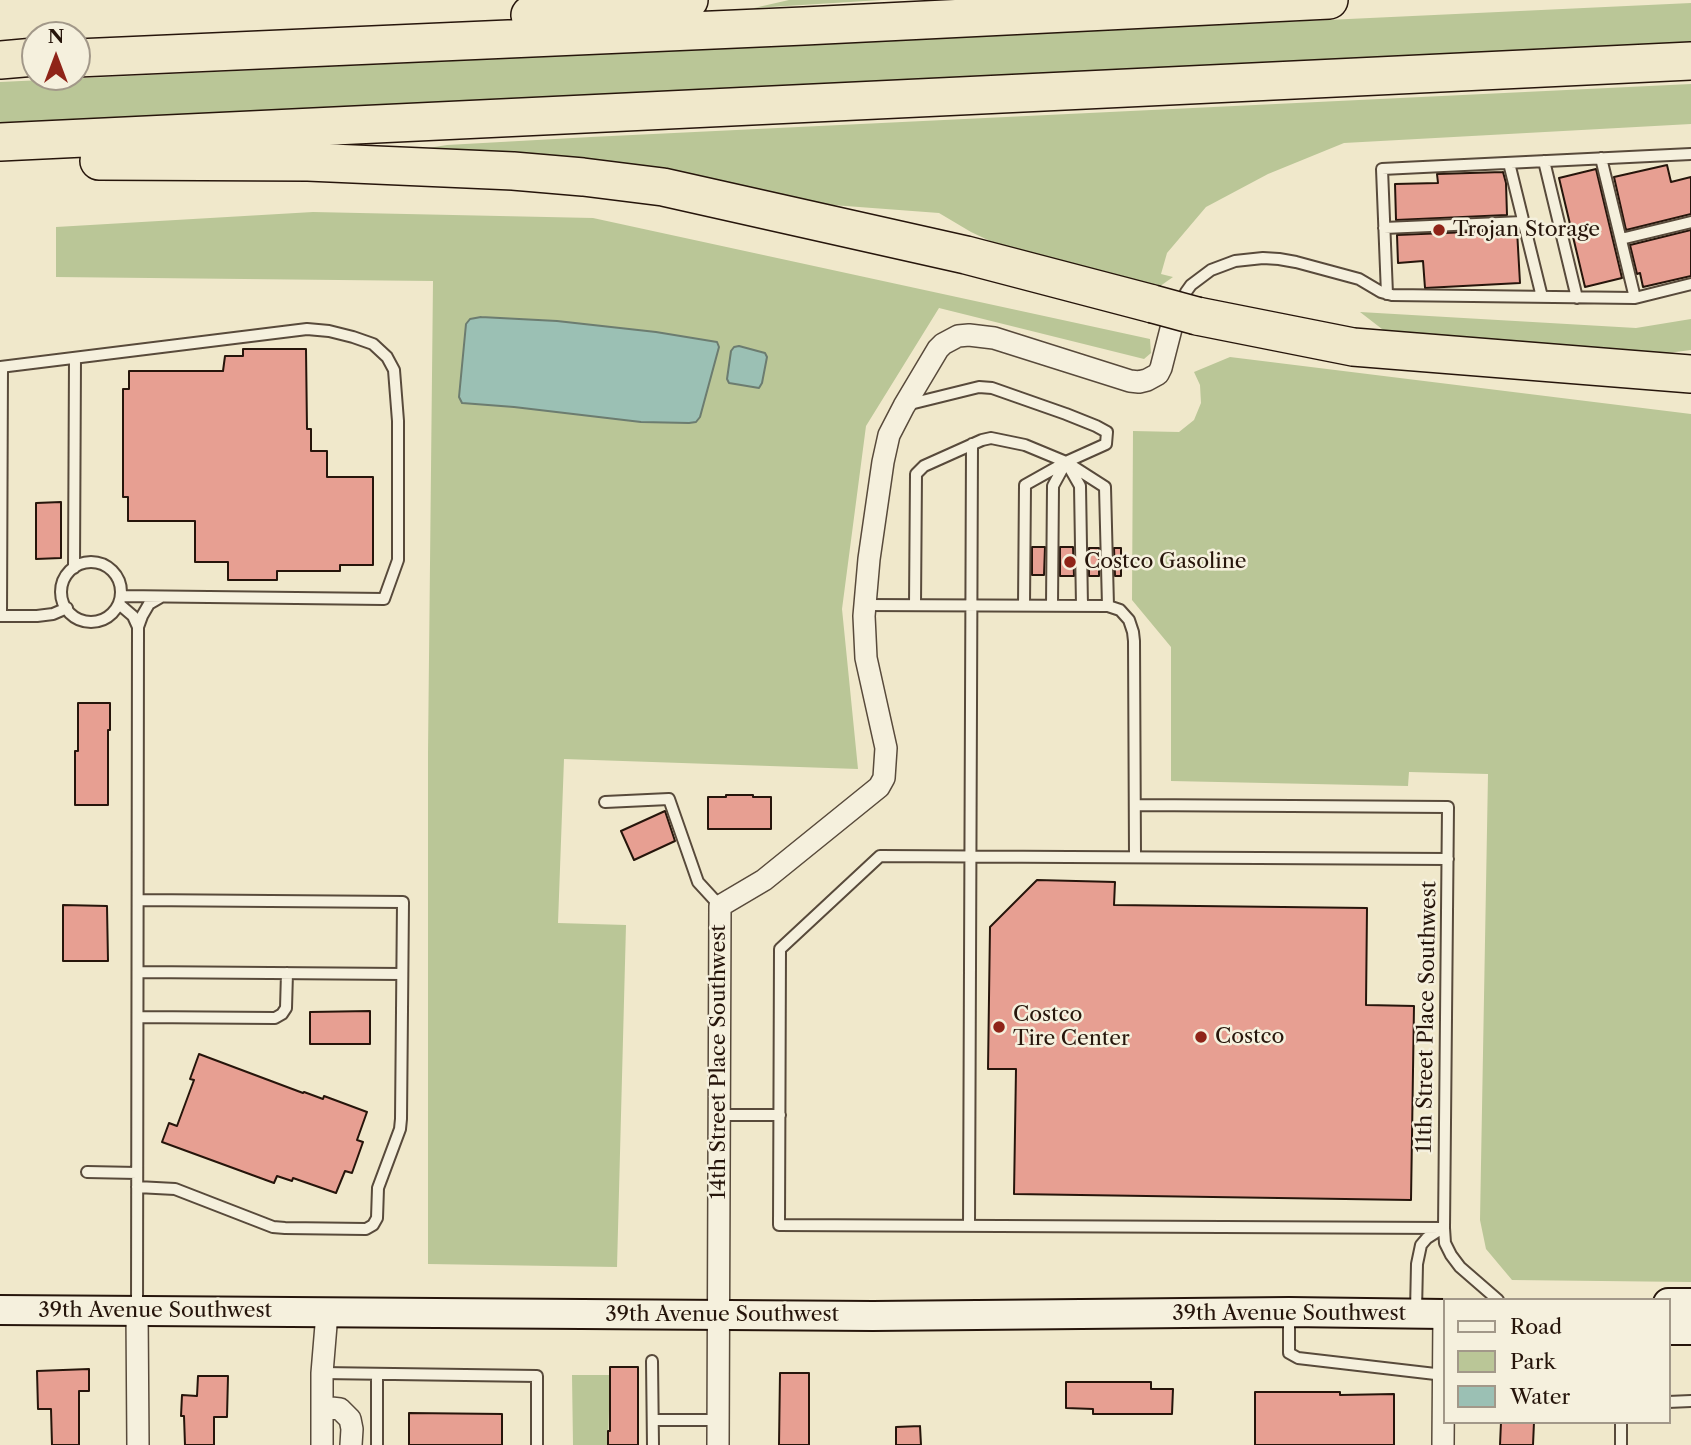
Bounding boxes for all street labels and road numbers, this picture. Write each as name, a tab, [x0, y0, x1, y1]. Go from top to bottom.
street label: 11th Street Place Southwest	[1412, 881, 1442, 1153]
street label: 14th Street Place Southwest	[706, 924, 732, 1200]
street label: 39th Avenue Southwest	[38, 1298, 272, 1324]
street label: 39th Avenue Southwest	[1172, 1301, 1406, 1327]
street label: 39th Avenue Southwest	[605, 1302, 839, 1328]

